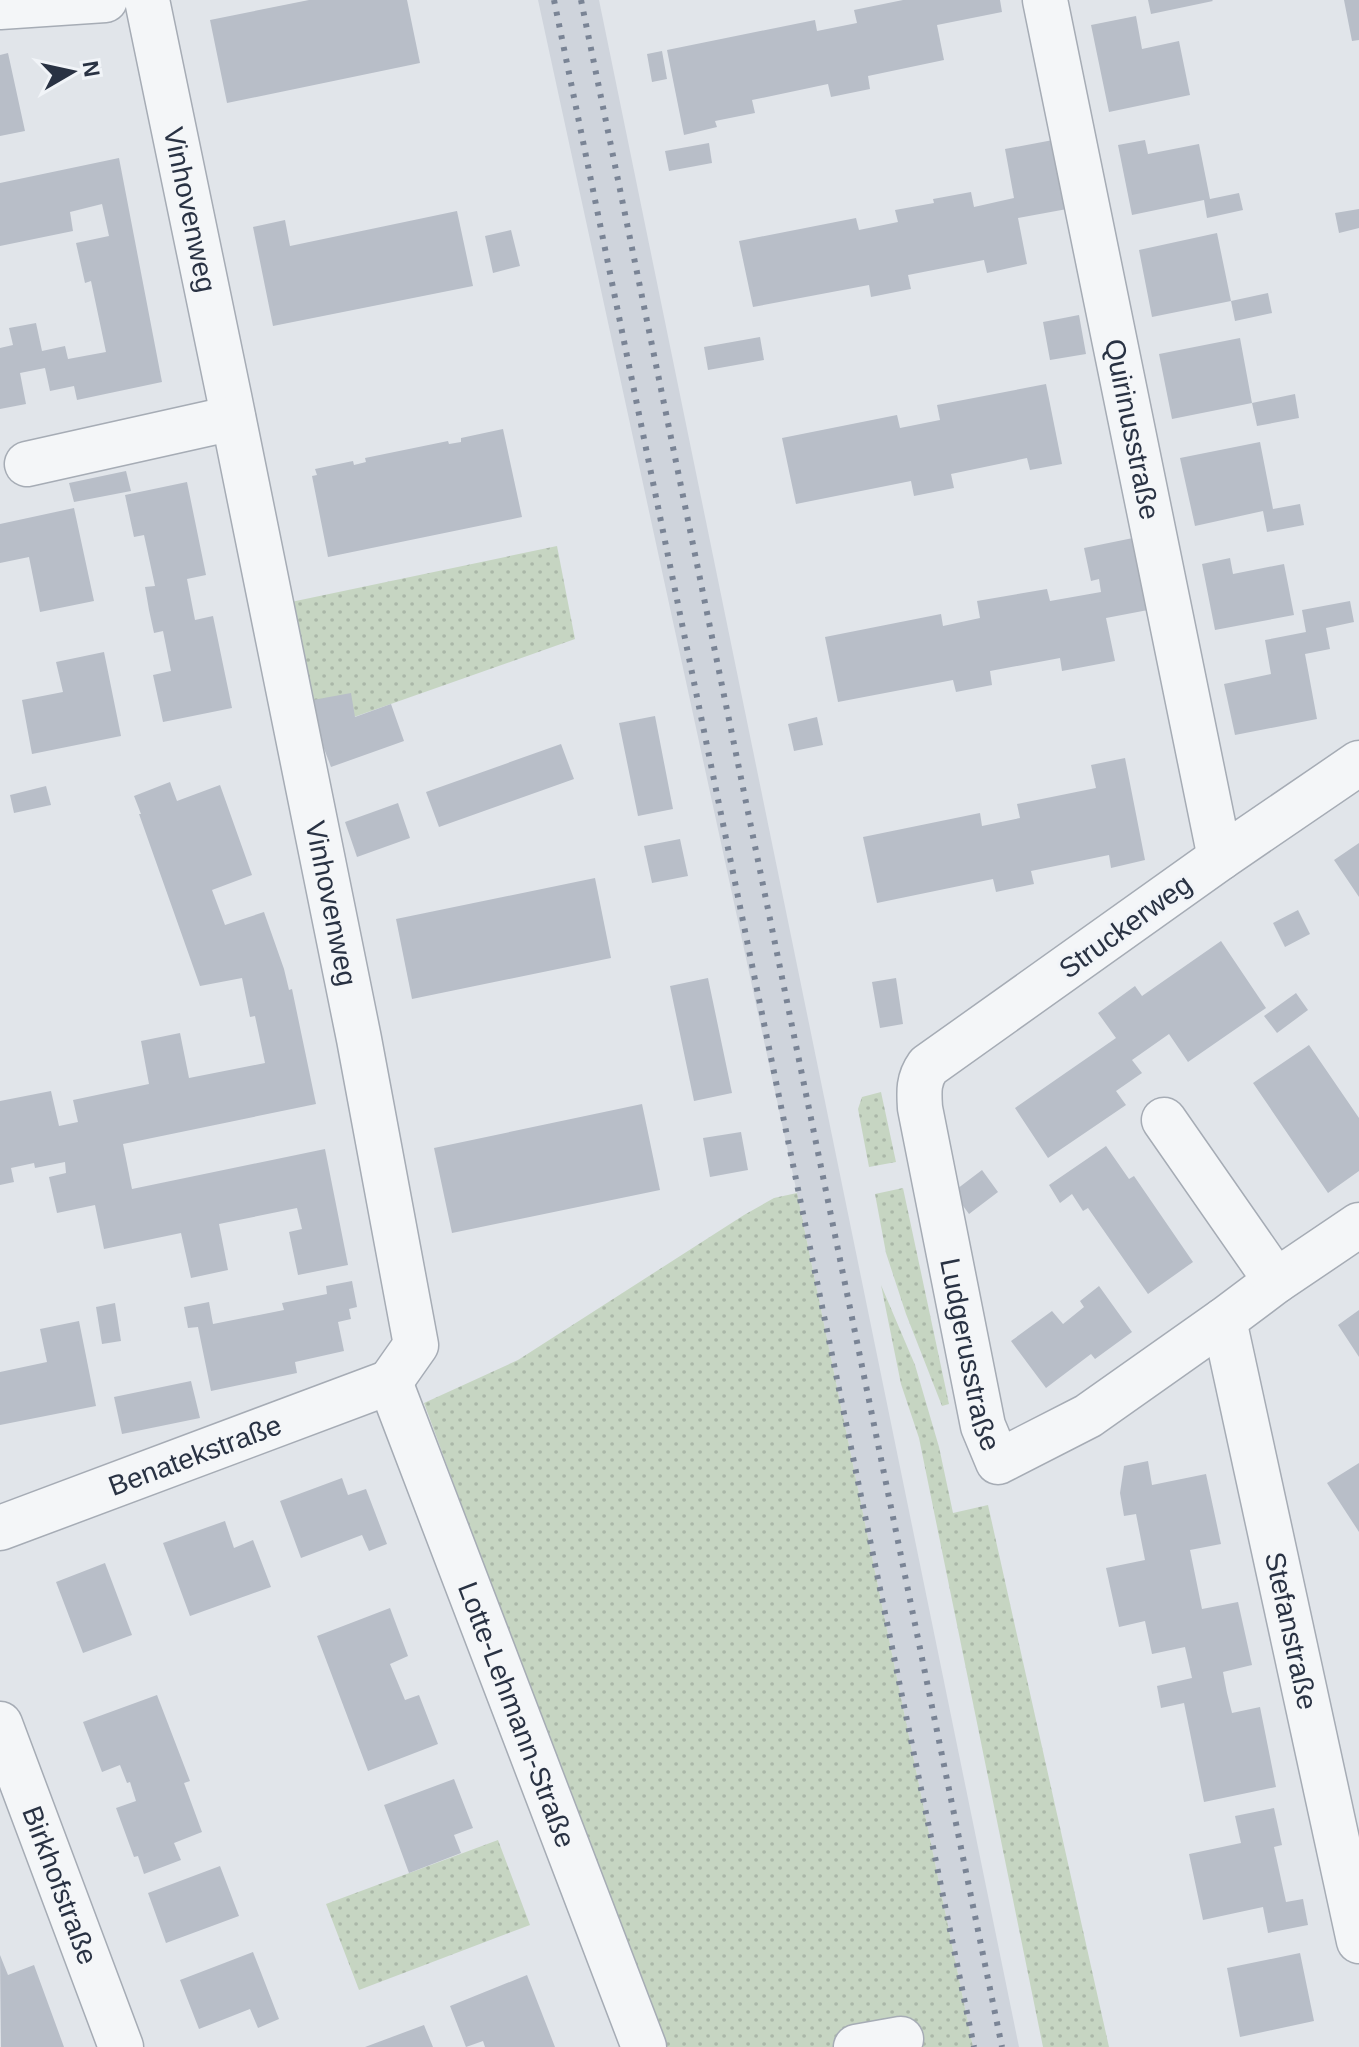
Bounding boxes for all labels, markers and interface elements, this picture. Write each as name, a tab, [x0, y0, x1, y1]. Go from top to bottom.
north arrow	[32, 32, 112, 112]
text: N	[78, 59, 105, 79]
street label: Vinhovenweg	[158, 124, 222, 295]
street label: Quirinusstraße	[1099, 336, 1166, 522]
street label: Vinhovenweg	[299, 818, 363, 989]
street label: Struckerweg	[1053, 868, 1197, 985]
street label: Ludgerusstraße	[934, 1255, 1007, 1455]
street label: Benatekstraße	[104, 1409, 286, 1502]
street label: Stefanstraße	[1259, 1549, 1323, 1712]
street label: Lotte-Lehmann-Straße	[452, 1578, 581, 1852]
street label: Birkhofstraße	[16, 1802, 104, 1969]

